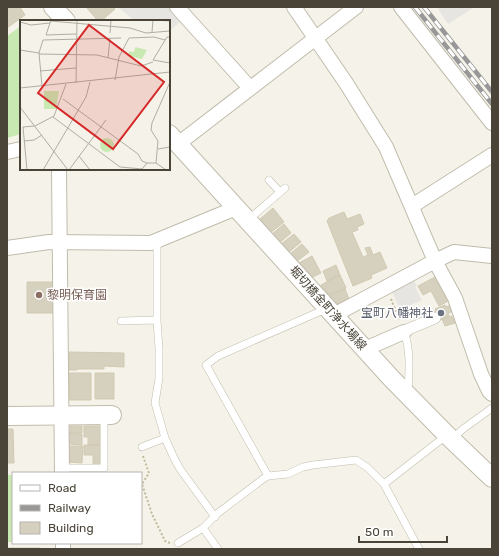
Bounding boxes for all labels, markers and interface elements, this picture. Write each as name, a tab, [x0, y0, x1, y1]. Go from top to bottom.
inset map	[20, 20, 170, 170]
street label: 堀切橋金町浄水場線	[287, 263, 369, 353]
place label: 黎明保育園	[47, 288, 107, 302]
marker: 黎明保育園	[34, 290, 44, 300]
place label: 宝町八幡神社	[361, 306, 433, 320]
marker: 宝町八幡神社	[436, 308, 446, 318]
legend	[12, 472, 142, 544]
text: Road	[48, 481, 76, 495]
text: Railway	[48, 501, 91, 515]
scale bar	[359, 518, 447, 544]
text: Building	[48, 521, 94, 535]
text: 50 m	[365, 525, 393, 539]

